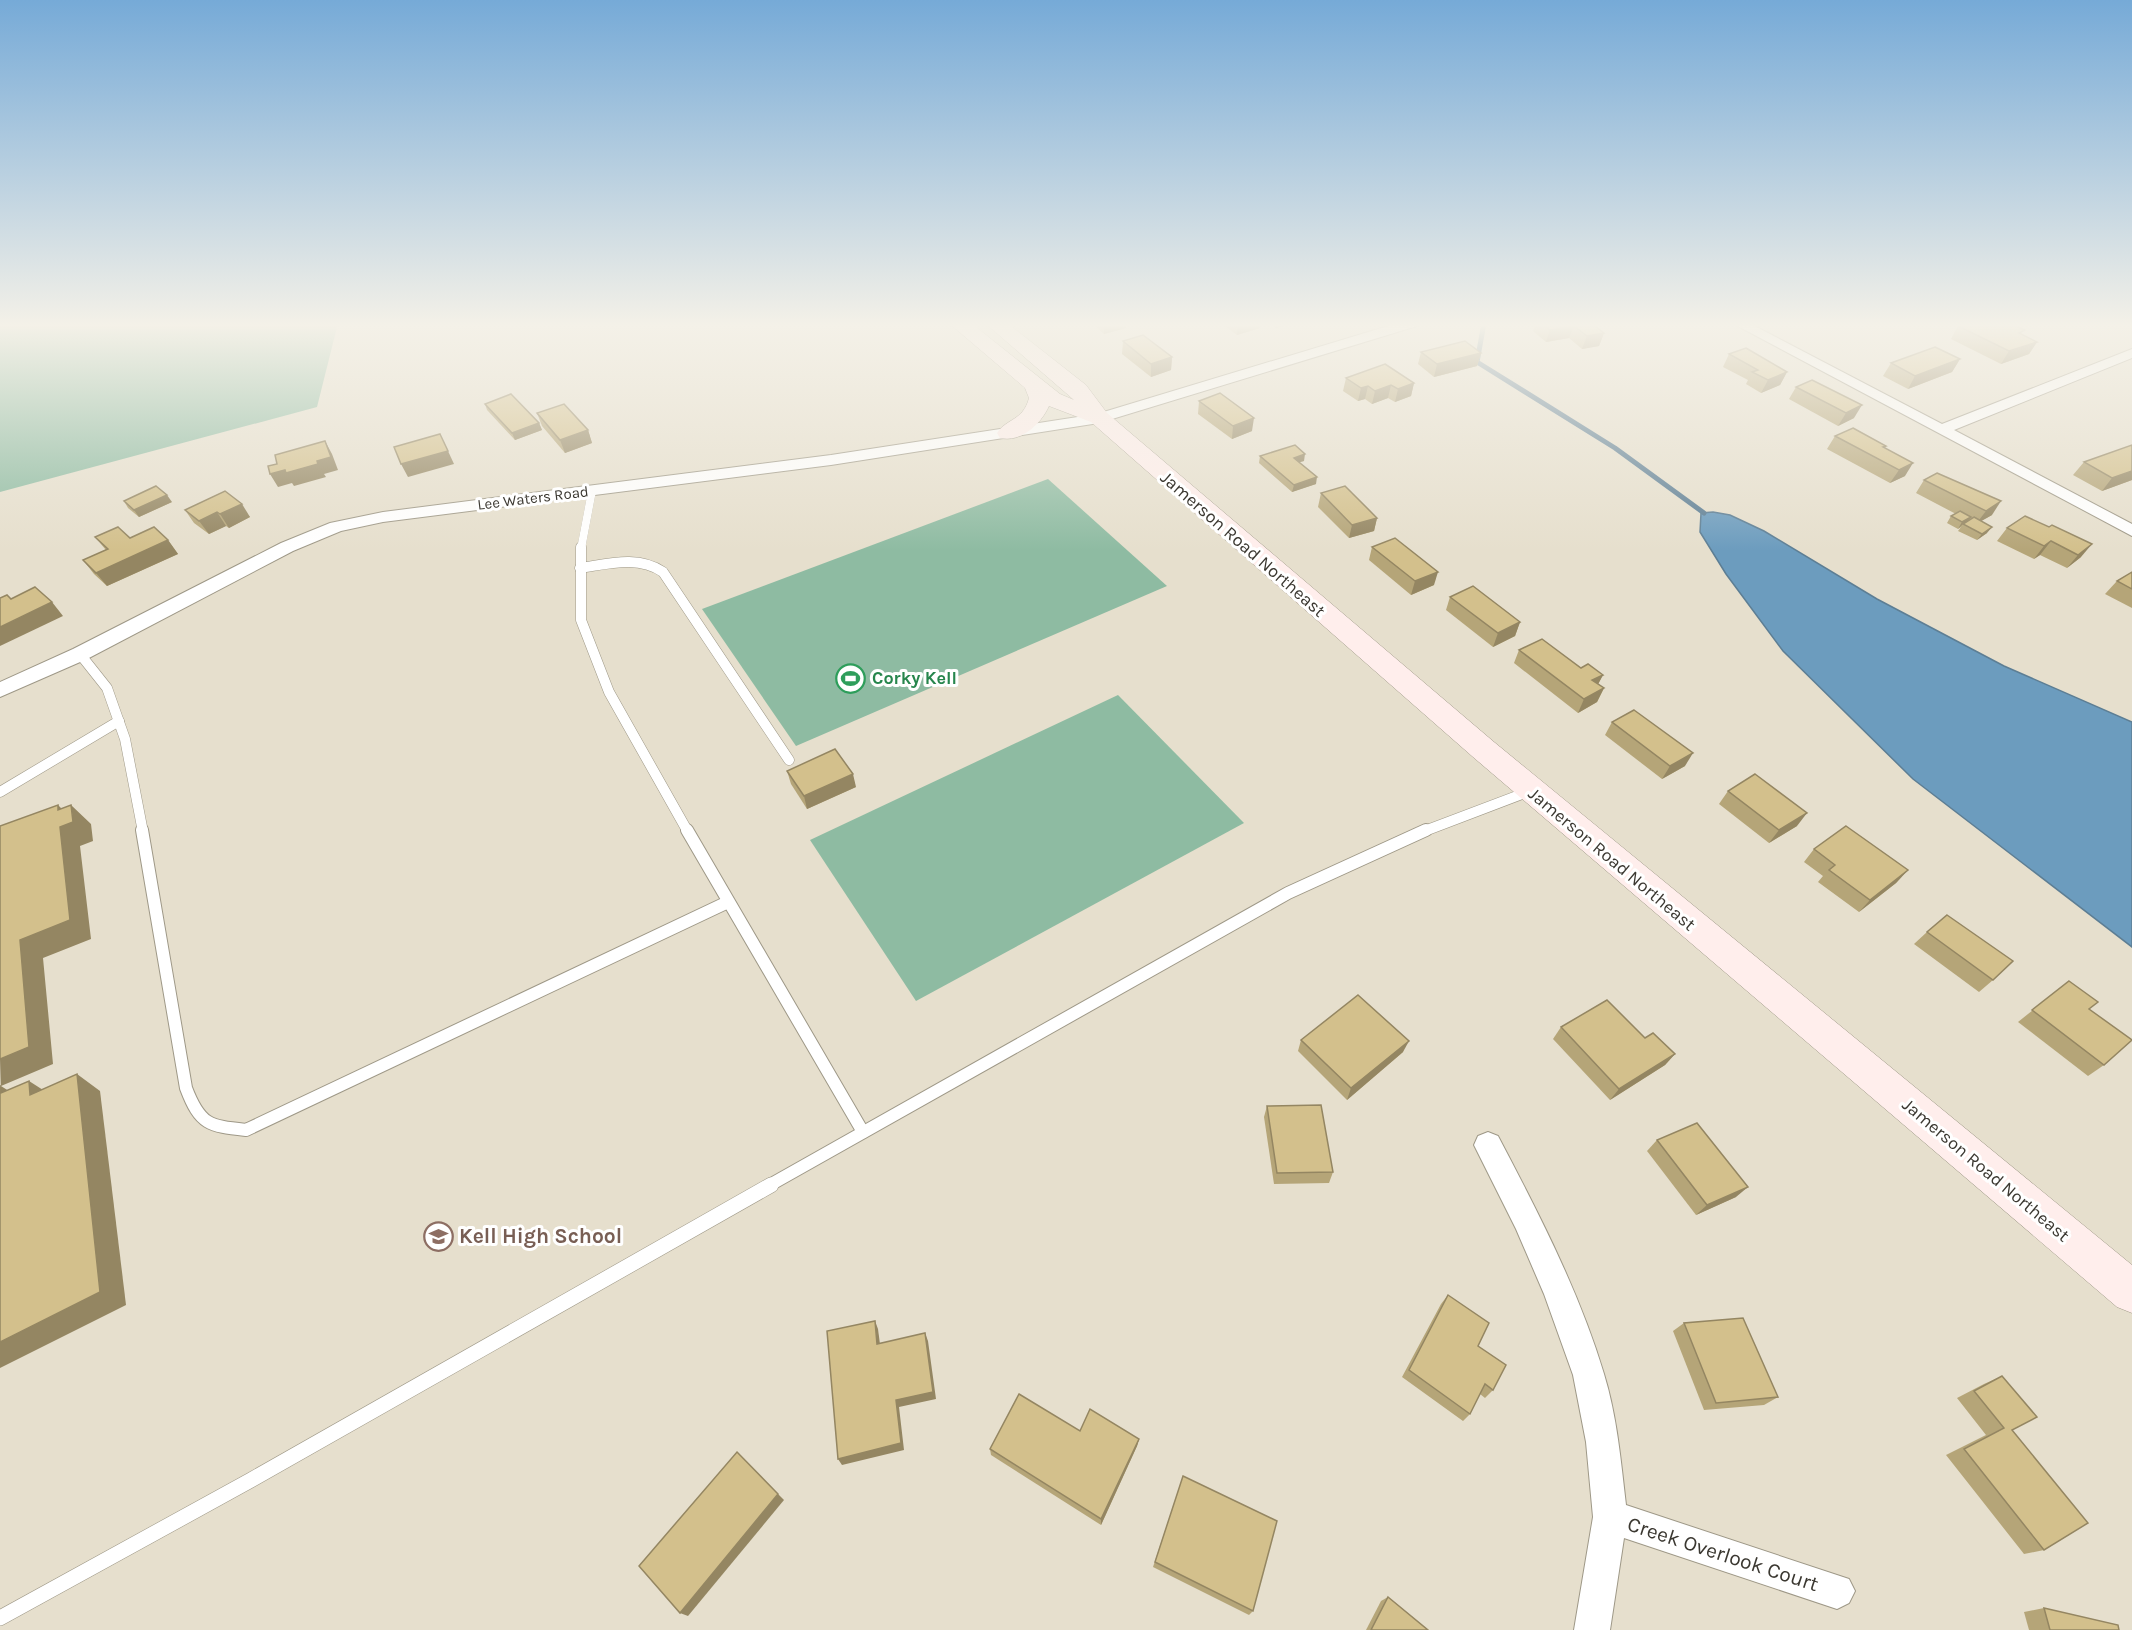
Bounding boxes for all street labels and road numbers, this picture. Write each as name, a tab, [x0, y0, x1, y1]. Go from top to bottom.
street label: Jamerson Road Northeast	[1156, 466, 1330, 622]
street label: Lee Waters Road	[476, 482, 590, 514]
street label: Jamerson Road Northeast	[1524, 783, 1700, 936]
street label: Jamerson Road Northeast	[1898, 1094, 2074, 1247]
street label: Creek Overlook Court	[1624, 1512, 1822, 1596]

